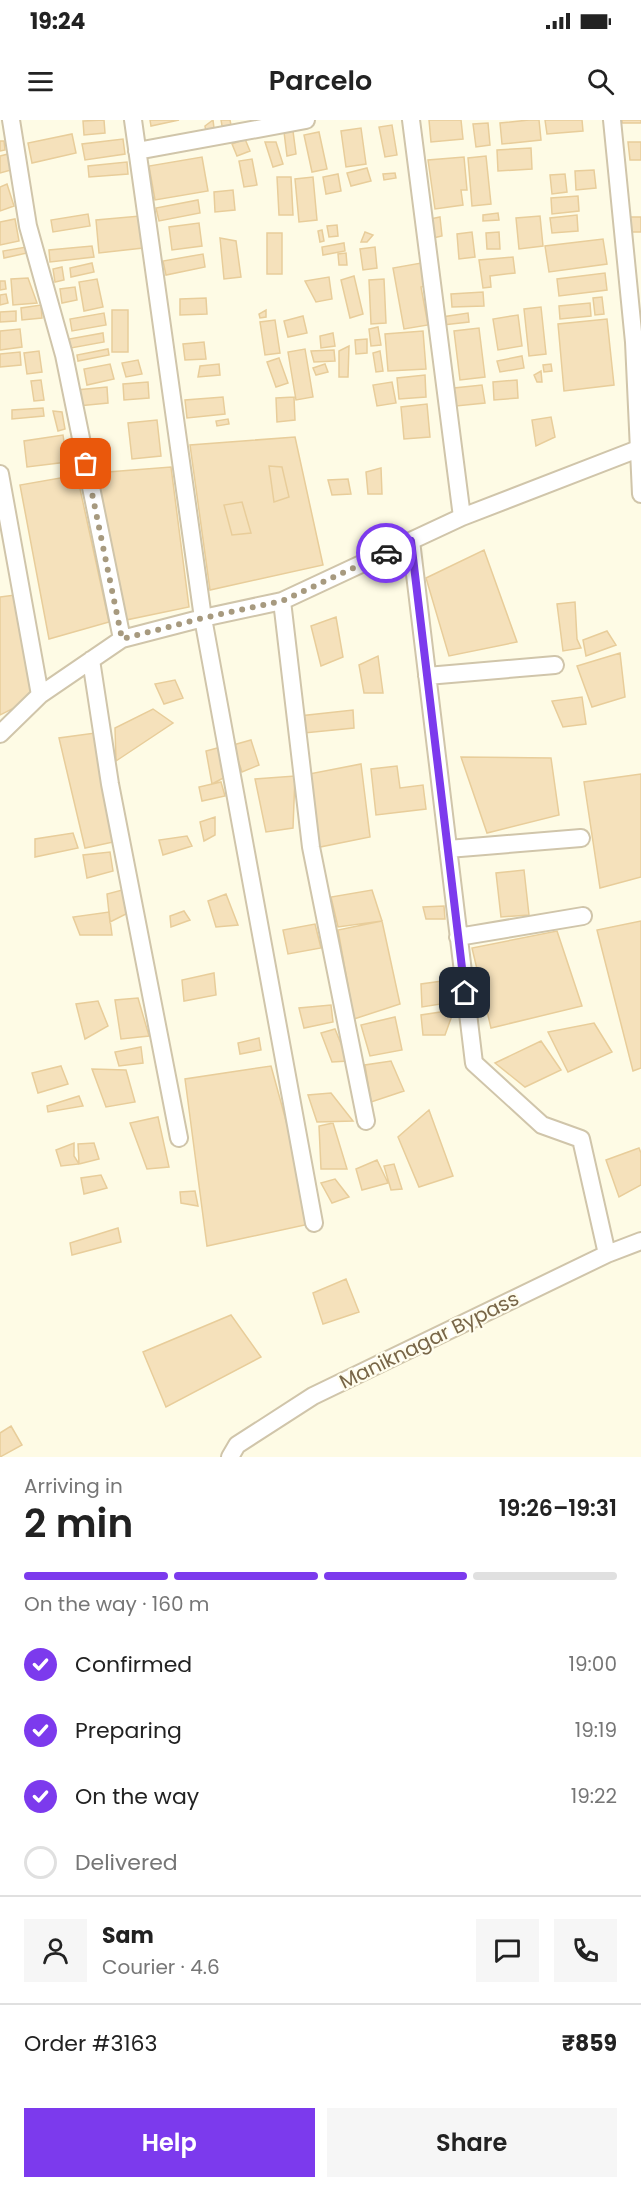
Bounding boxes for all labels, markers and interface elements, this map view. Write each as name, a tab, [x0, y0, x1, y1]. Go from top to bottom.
text: 19:24	[30, 6, 86, 37]
text: Parcelo	[269, 62, 372, 99]
icon: menu	[24, 65, 57, 98]
icon: search	[584, 65, 617, 98]
pin	[60, 438, 111, 489]
icon: bag	[69, 447, 102, 480]
courier	[356, 523, 416, 583]
icon: car	[370, 537, 403, 570]
pin	[439, 967, 490, 1018]
icon: home	[448, 976, 481, 1009]
street label: Maniknagar Bypass	[335, 1284, 523, 1396]
text: Arriving in	[24, 1472, 123, 1500]
text: 19:26–19:31	[499, 1493, 617, 1524]
text: 2 min	[24, 1496, 133, 1551]
text: On the way · 160 m	[24, 1590, 209, 1618]
icon: check	[24, 1648, 57, 1681]
text: Confirmed	[75, 1649, 192, 1680]
text: 19:00	[569, 1650, 617, 1678]
icon: check	[24, 1714, 57, 1747]
text: Preparing	[75, 1715, 182, 1746]
text: 19:19	[575, 1716, 617, 1744]
icon: check	[24, 1780, 57, 1813]
text: On the way	[75, 1781, 199, 1812]
text: 19:22	[571, 1782, 617, 1810]
text: Delivered	[75, 1847, 178, 1878]
button: person	[24, 1919, 87, 1982]
button: chat	[476, 1919, 539, 1982]
button: phone	[554, 1919, 617, 1982]
text: Sam	[102, 1920, 154, 1951]
text: Courier · 4.6	[102, 1953, 220, 1981]
text: Order #3163	[24, 2028, 158, 2059]
text: ₹859	[562, 2028, 617, 2059]
button: Help	[24, 2108, 315, 2177]
button: Share	[327, 2108, 617, 2177]

